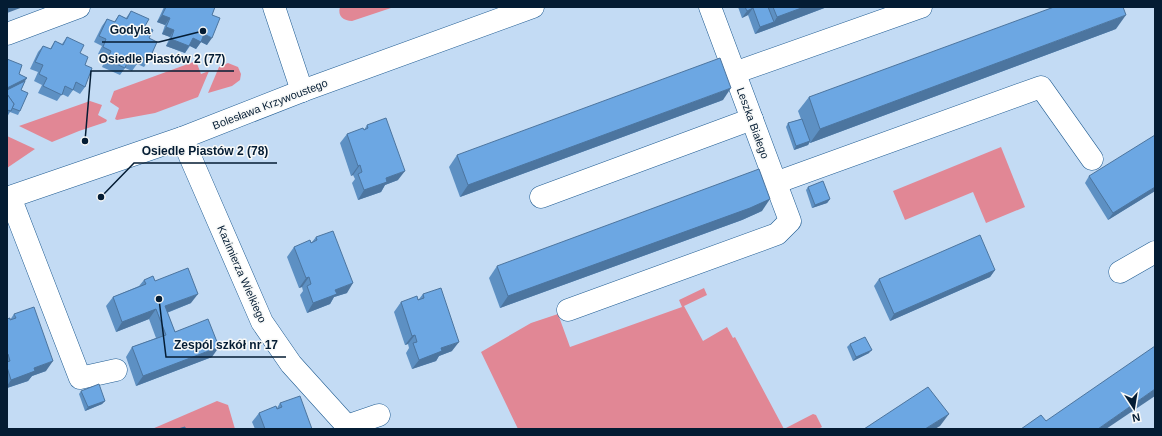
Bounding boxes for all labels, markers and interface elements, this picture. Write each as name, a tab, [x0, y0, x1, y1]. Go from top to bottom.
callout: Godyla	[102, 18, 159, 42]
text: Godyla	[110, 23, 151, 37]
callout: Osiedle Piastów 2 (77)	[91, 47, 234, 71]
text: Osiedle Piastów 2 (77)	[99, 52, 225, 66]
street label: Bolesława Krzywoustego	[211, 76, 329, 132]
street label: Leszka Białego	[735, 86, 771, 160]
callout: Osiedle Piastów 2 (78)	[134, 139, 277, 163]
text: Osiedle Piastów 2 (78)	[142, 144, 268, 158]
street label: Kazimierza Wielkiego	[215, 224, 269, 324]
callout: Zespól szkół nr 17	[166, 333, 286, 357]
text: Zespól szkół nr 17	[174, 338, 278, 352]
north arrow	[1114, 388, 1154, 428]
text: N	[1131, 411, 1141, 424]

